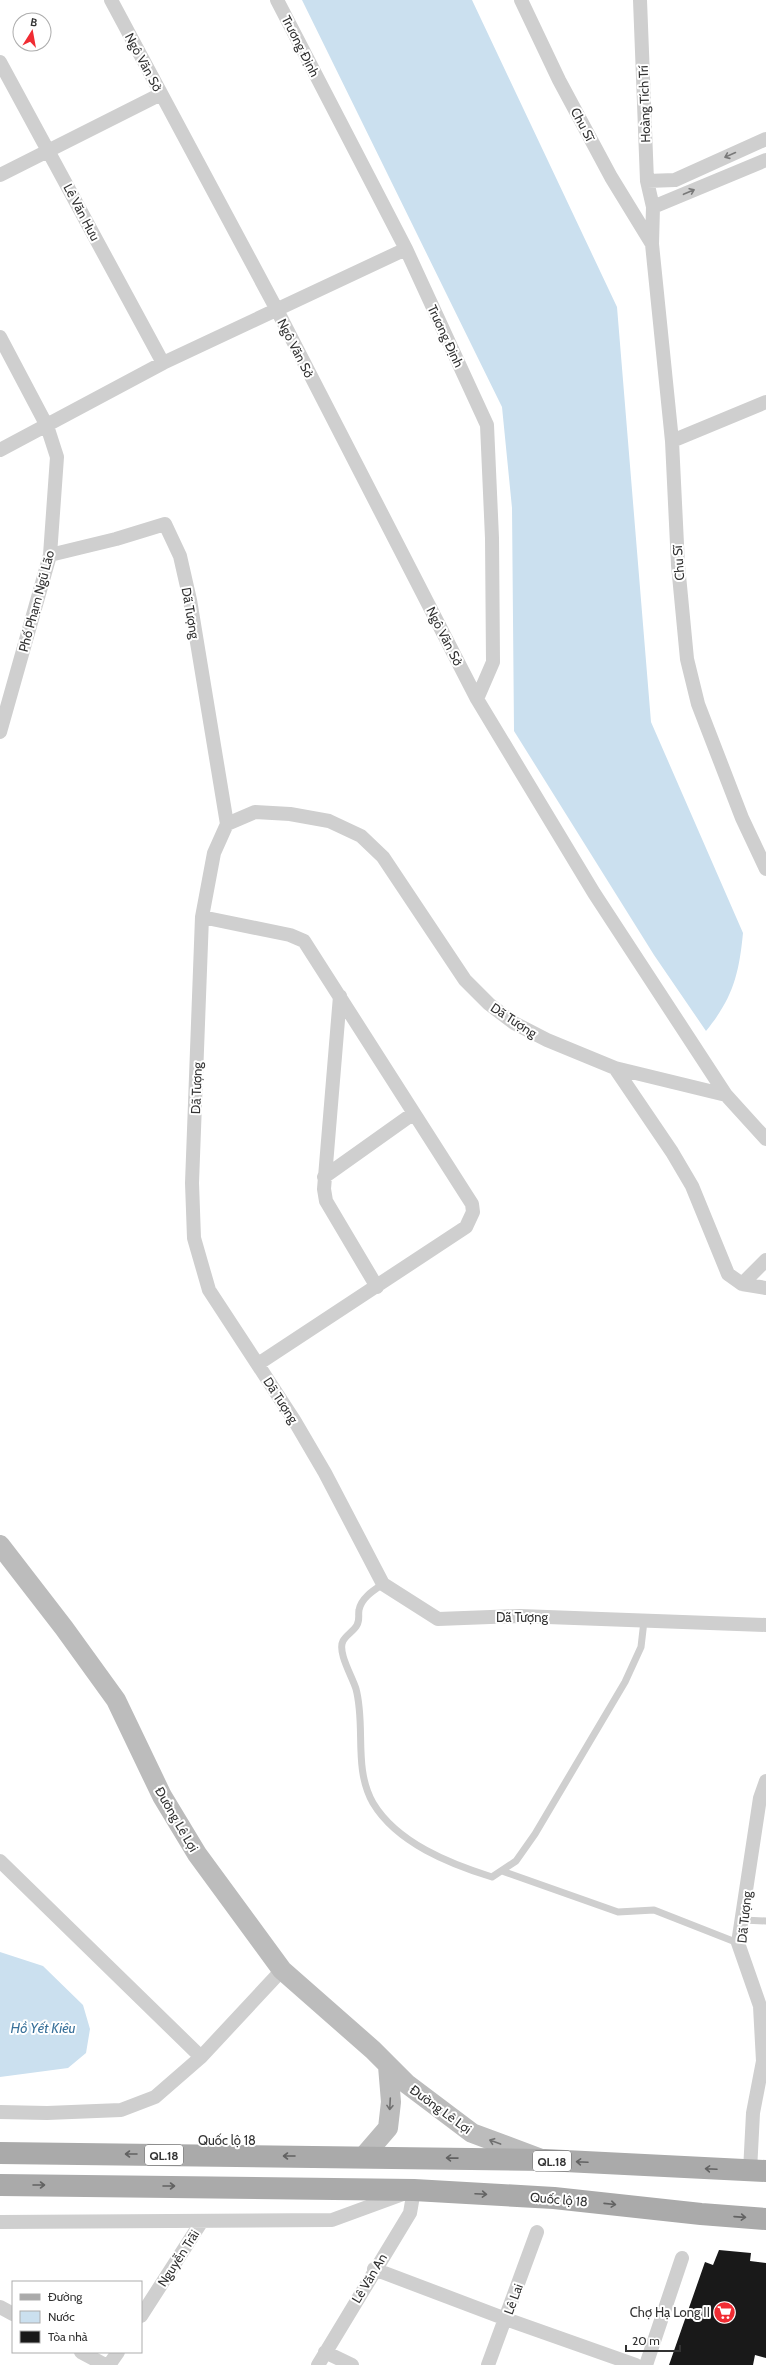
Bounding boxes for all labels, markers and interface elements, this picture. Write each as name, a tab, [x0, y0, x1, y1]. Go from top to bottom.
north arrow	[12, 12, 52, 52]
street label: Trương Định	[279, 12, 323, 80]
text: B	[29, 15, 39, 30]
street label: Ngô Văn Sở	[122, 30, 166, 94]
street label: Hoàng Tích Trí	[635, 65, 653, 143]
street label: Chu Sĩ	[568, 105, 599, 144]
one-way arrow	[725, 152, 737, 159]
street label: Lê Văn Hưu	[60, 181, 104, 243]
one-way arrow	[682, 188, 694, 195]
street label: Trương Định	[425, 302, 467, 370]
street label: Ngô Văn Sở	[274, 316, 318, 380]
street label: Chu Sĩ	[669, 544, 687, 581]
street label: Phố Phạm Ngũ Lão	[15, 548, 57, 654]
street label: Dã Tượng	[179, 586, 203, 641]
street label: Ngô Văn Sở	[423, 604, 467, 668]
street label: Dã Tượng	[488, 999, 541, 1041]
street label: Dã Tượng	[187, 1061, 205, 1114]
street label: Dã Tượng	[260, 1374, 302, 1427]
street label: Dã Tượng	[496, 1609, 549, 1625]
street label: Đường Lê Lợi	[152, 1784, 202, 1854]
street label: Dã Tượng	[733, 1890, 755, 1944]
water label: Hồ Yết Kiêu	[11, 2019, 76, 2037]
street label: Đường Lê Lợi	[407, 2081, 475, 2137]
one-way arrow	[387, 2097, 394, 2110]
street label: Quốc lộ 18	[198, 2132, 256, 2148]
one-way arrow	[490, 2137, 502, 2145]
road number: QL.18	[145, 2145, 183, 2165]
one-way arrow	[125, 2150, 138, 2158]
road number: QL.18	[533, 2151, 571, 2171]
one-way arrow	[283, 2152, 296, 2159]
one-way arrow	[446, 2155, 459, 2162]
one-way arrow	[576, 2158, 589, 2166]
one-way arrow	[705, 2165, 718, 2172]
one-way arrow	[32, 2181, 45, 2189]
one-way arrow	[162, 2182, 175, 2190]
street label: Quốc lộ 18	[529, 2189, 589, 2210]
one-way arrow	[474, 2190, 487, 2197]
one-way arrow	[603, 2200, 616, 2208]
one-way arrow	[733, 2213, 746, 2220]
street label: Nguyễn Trãi	[154, 2227, 202, 2289]
street label: Lê Văn An	[348, 2250, 390, 2306]
legend	[12, 2281, 142, 2353]
street label: Lê Lai	[500, 2281, 526, 2317]
text: Đường	[48, 2289, 83, 2304]
supermarket icon: Chợ Hạ Long II	[712, 2299, 738, 2325]
place label: Chợ Hạ Long II	[630, 2304, 710, 2320]
text: Nước	[48, 2309, 75, 2324]
scale bar	[626, 2327, 680, 2353]
text: Tòa nhà	[48, 2329, 88, 2344]
text: 20 m	[632, 2333, 660, 2348]

